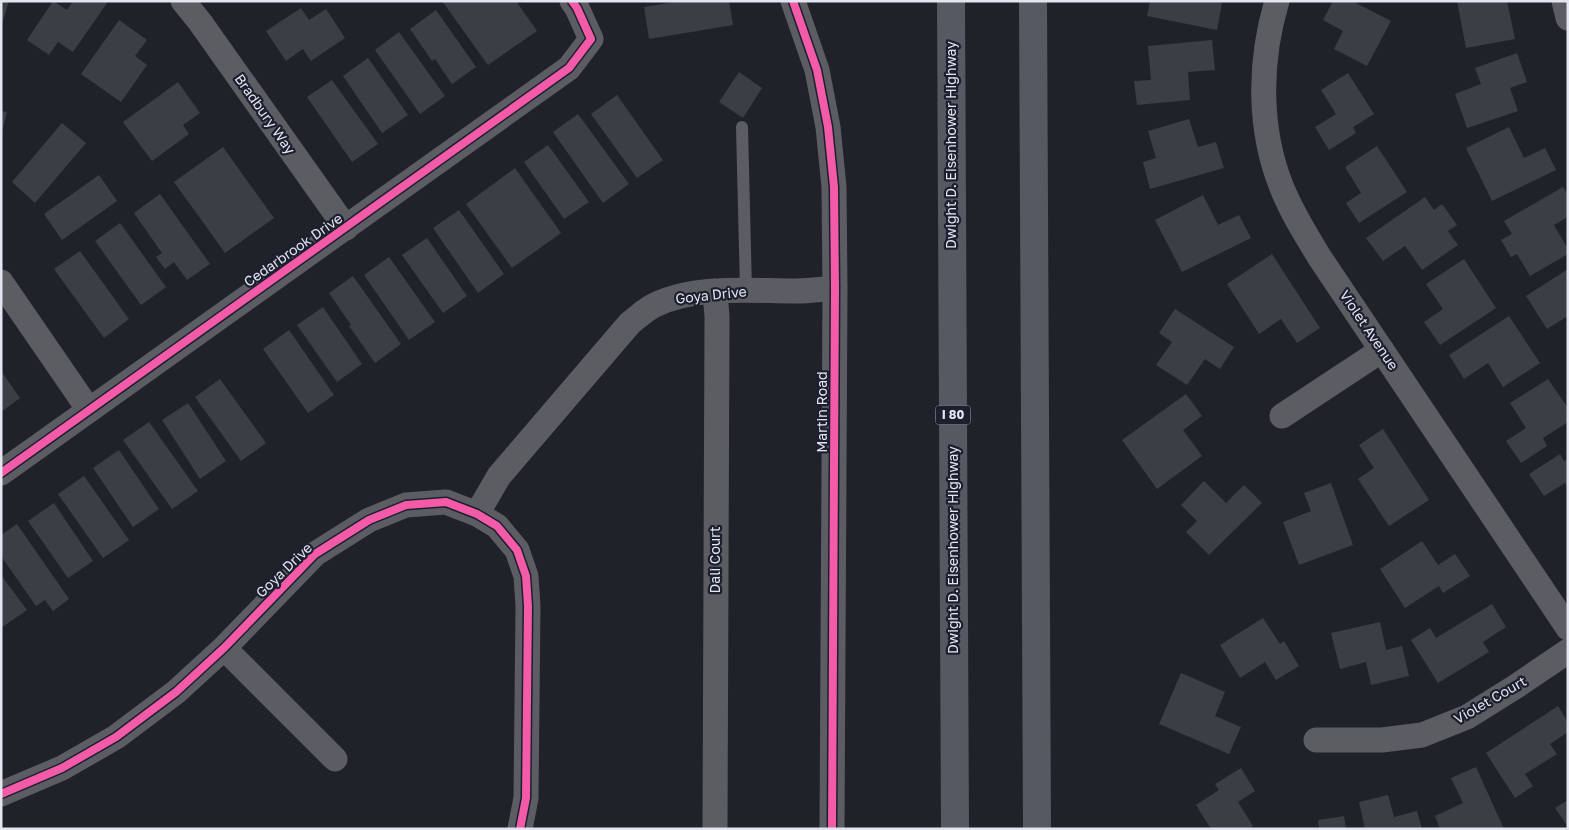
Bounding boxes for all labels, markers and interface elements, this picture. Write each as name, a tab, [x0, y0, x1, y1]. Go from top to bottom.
street label: Dwight D. Eisenhower Highway	[942, 41, 959, 249]
street label: Bradbury Way	[232, 70, 299, 157]
street label: Cedarbrook Drive	[240, 209, 345, 290]
street label: Goya Drive	[674, 282, 747, 307]
street label: Violet Avenue	[1337, 287, 1402, 373]
street label: Martin Road	[813, 371, 830, 453]
road number: I 80	[936, 406, 970, 424]
street label: Dwight D. Eisenhower Highway	[944, 446, 961, 654]
street label: Dali Court	[706, 526, 723, 594]
street label: Goya Drive	[252, 539, 315, 601]
street label: Violet Court	[1451, 672, 1529, 727]

